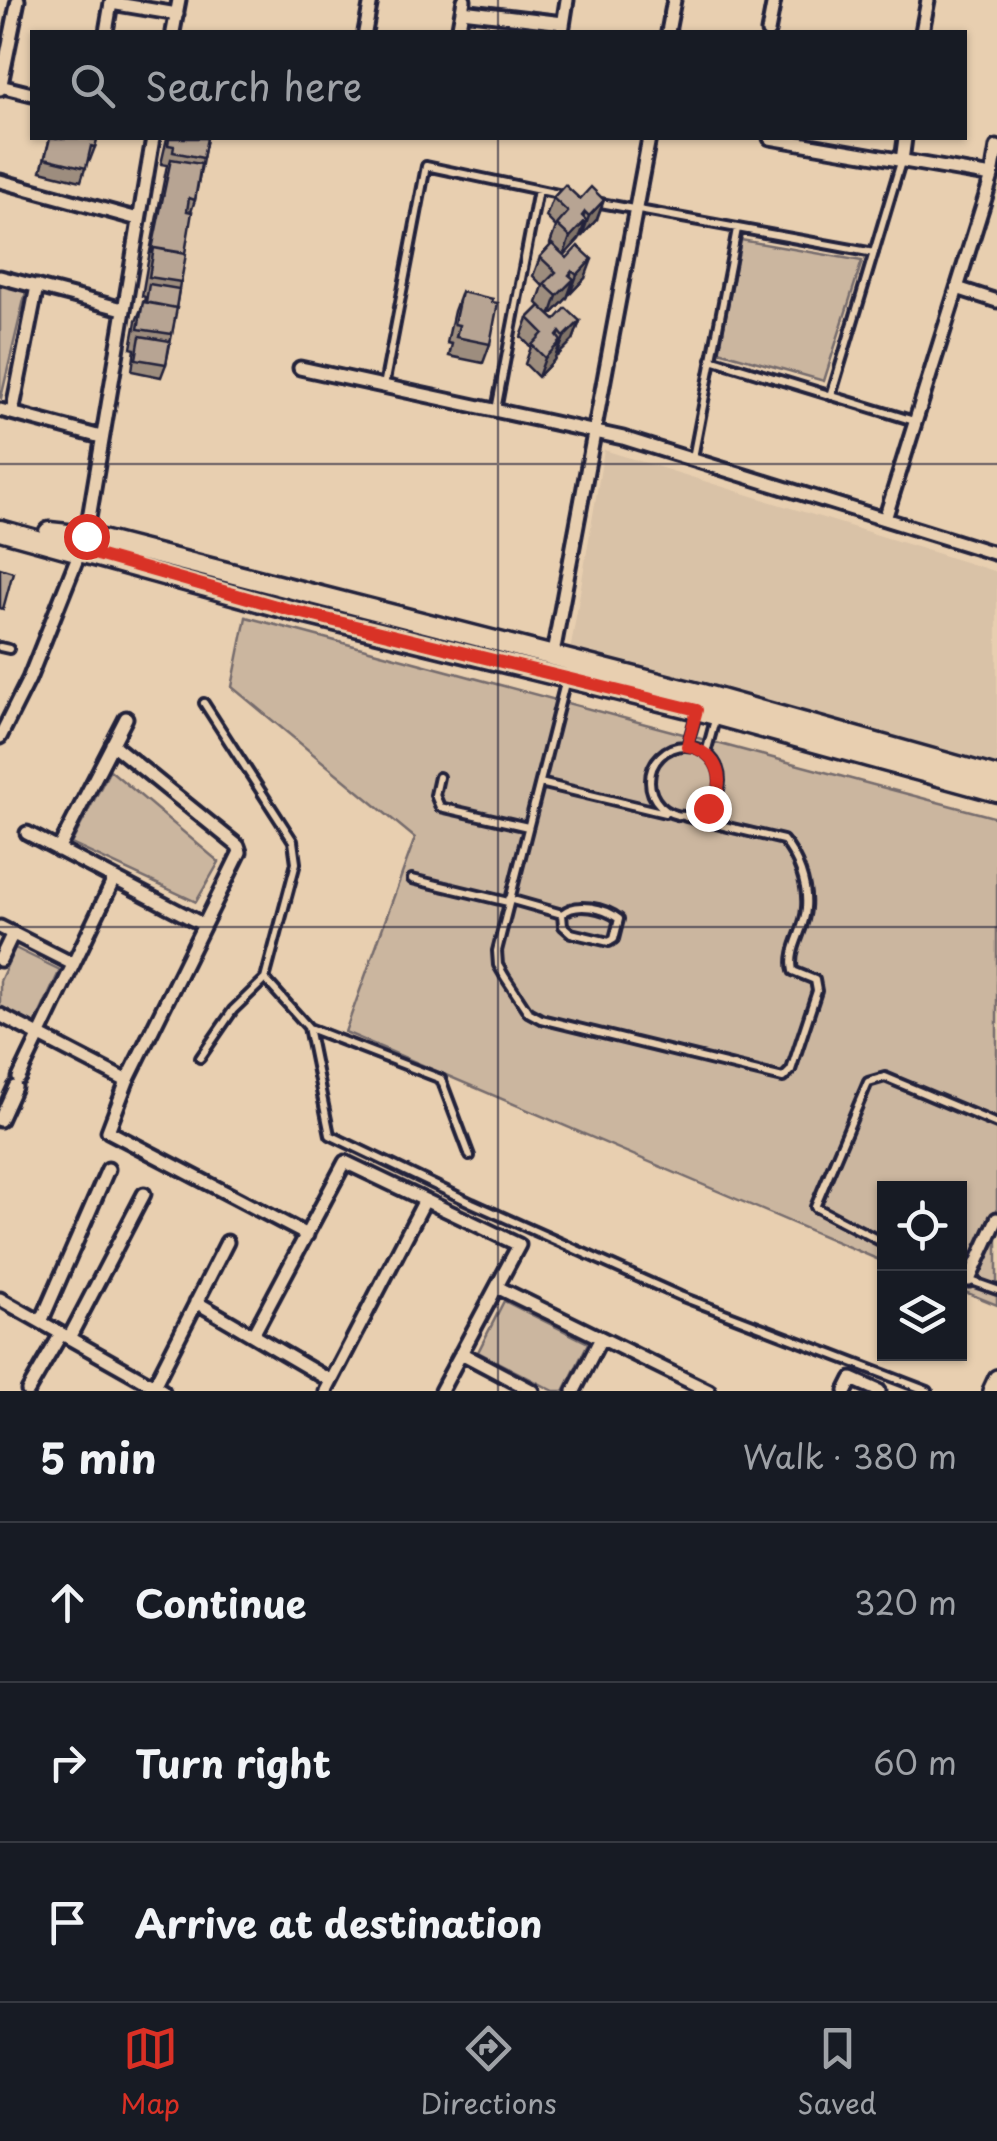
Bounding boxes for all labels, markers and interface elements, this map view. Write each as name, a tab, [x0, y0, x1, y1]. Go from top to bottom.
search box	[30, 30, 967, 140]
text: Search here	[145, 57, 362, 114]
icon: search	[65, 58, 120, 113]
route start	[64, 514, 110, 560]
route end	[686, 786, 732, 832]
map controls	[877, 1181, 967, 1361]
button: locate	[877, 1181, 967, 1271]
button: layers	[877, 1271, 967, 1361]
text: 5 min	[40, 1425, 157, 1488]
text: Walk · 380 m	[743, 1432, 957, 1480]
text: Continue	[135, 1574, 306, 1631]
icon: ahead	[40, 1575, 95, 1630]
text: 320 m	[854, 1578, 957, 1626]
text: Turn right	[135, 1734, 331, 1791]
icon: right	[40, 1735, 95, 1790]
text: 60 m	[873, 1738, 957, 1786]
text: Arrive at destination	[135, 1894, 543, 1951]
icon: arrive	[40, 1895, 95, 1950]
tab: Map	[120, 2021, 180, 2124]
tab: Directions	[421, 2021, 557, 2124]
tab: Saved	[797, 2021, 877, 2124]

